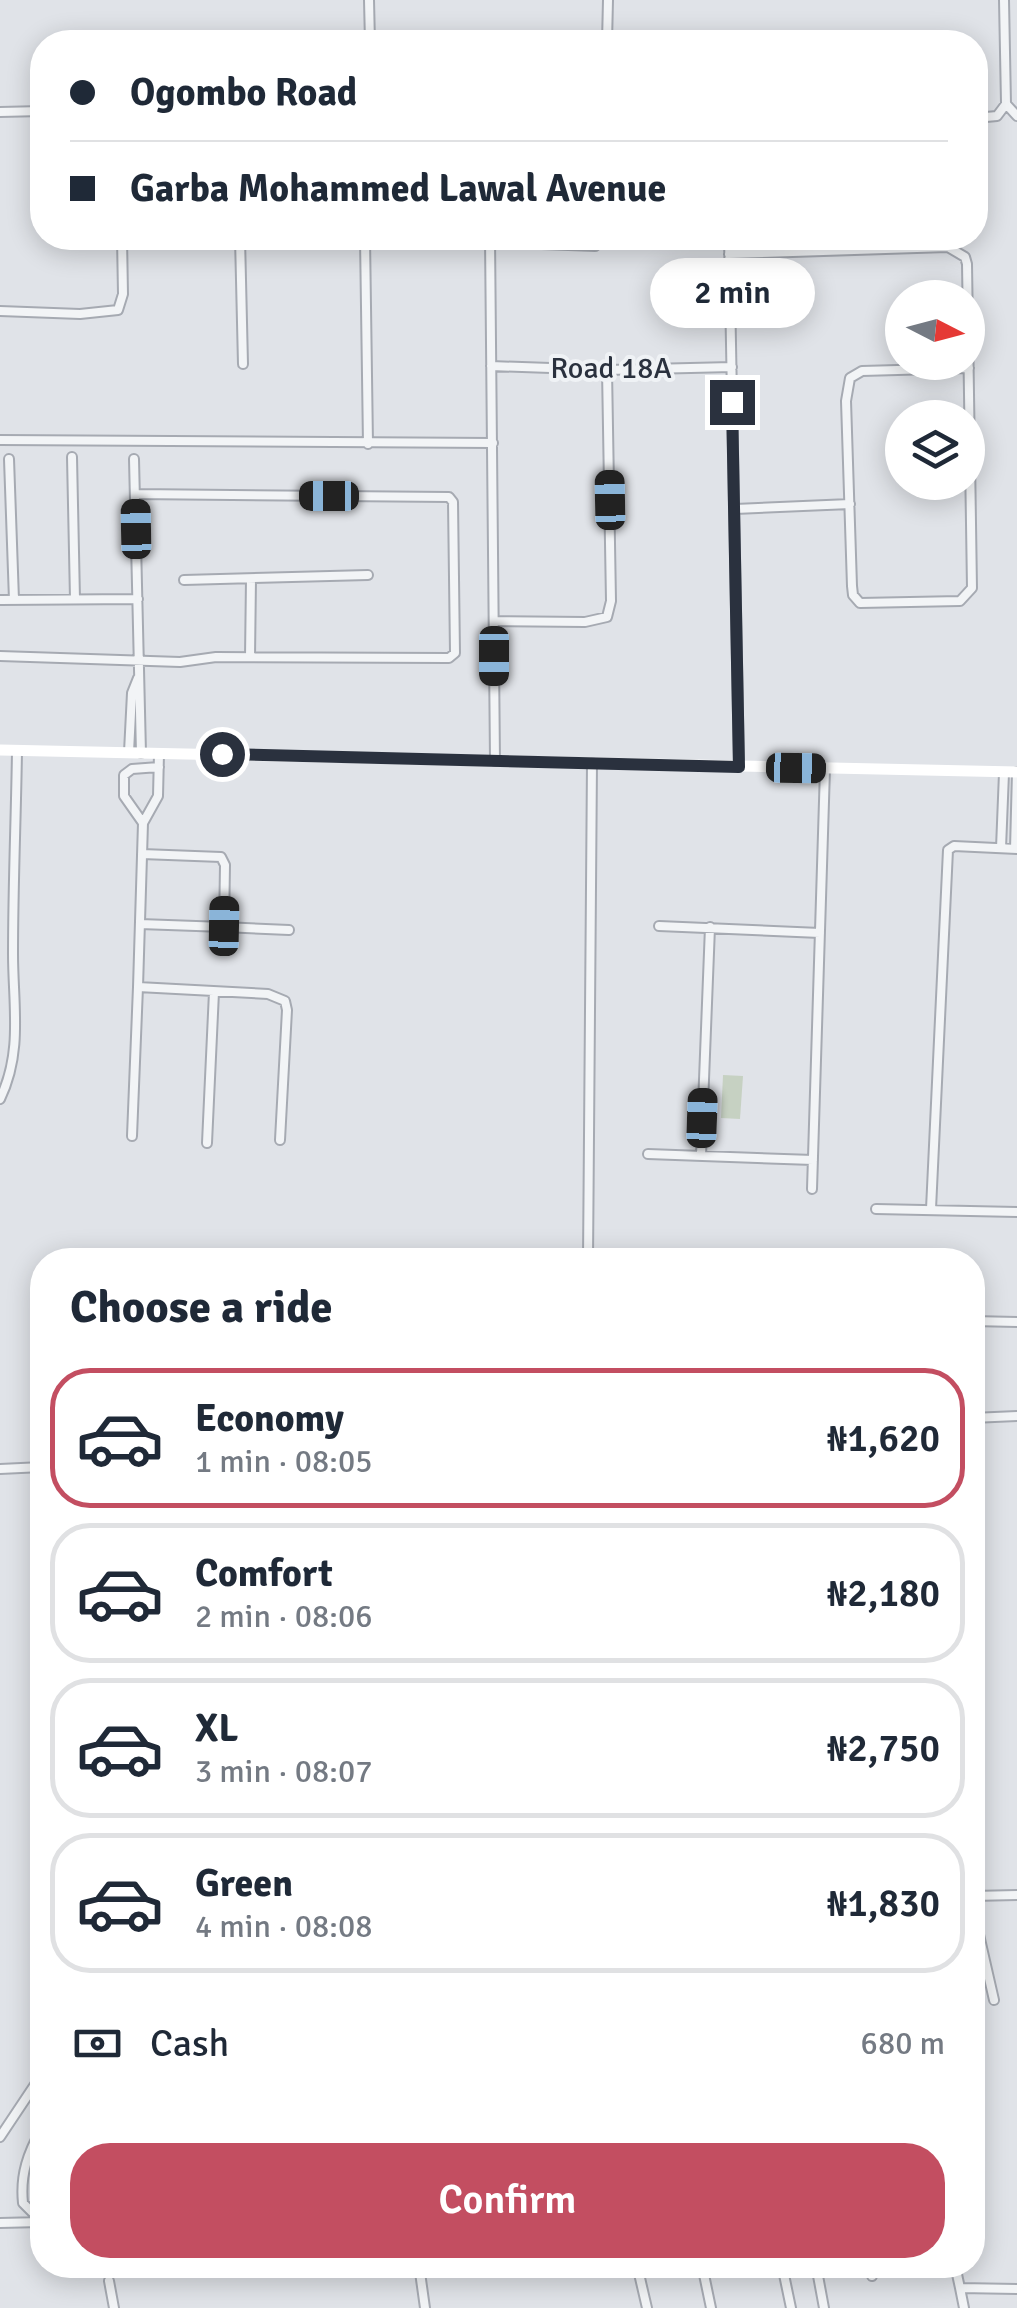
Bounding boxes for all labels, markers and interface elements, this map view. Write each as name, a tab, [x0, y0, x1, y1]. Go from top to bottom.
text: Ogombo Road	[130, 69, 357, 116]
text: Garba Mohammed Lawal Avenue	[130, 165, 666, 212]
callout: 2 min	[650, 257, 814, 327]
text: 2 min	[694, 273, 771, 312]
north arrow	[885, 280, 985, 380]
map controls	[885, 280, 985, 500]
street label: Road 18A	[550, 350, 672, 387]
route end	[710, 380, 755, 425]
button: layers	[885, 400, 985, 500]
car	[594, 470, 626, 530]
car	[299, 481, 359, 511]
car	[120, 499, 152, 559]
car	[479, 626, 509, 686]
route start	[200, 732, 245, 777]
car	[766, 752, 826, 784]
car	[208, 896, 240, 956]
car	[686, 1087, 718, 1149]
text: Choose a ride	[70, 1280, 333, 1335]
icon: car	[75, 1393, 165, 1483]
text: Economy	[195, 1395, 344, 1442]
text: ₦1,620	[827, 1415, 940, 1462]
text: 1 min · 08:05	[195, 1442, 373, 1481]
icon: car	[75, 1548, 165, 1638]
text: Comfort	[195, 1550, 333, 1597]
text: ₦2,180	[827, 1570, 940, 1617]
text: 2 min · 08:06	[195, 1597, 373, 1636]
icon: car	[75, 1703, 165, 1793]
text: XL	[195, 1705, 238, 1752]
text: ₦2,750	[827, 1725, 940, 1772]
text: 3 min · 08:07	[195, 1752, 373, 1791]
icon: car	[75, 1858, 165, 1948]
text: Green	[195, 1860, 293, 1907]
text: ₦1,830	[827, 1880, 940, 1927]
text: 4 min · 08:08	[195, 1907, 373, 1946]
icon: cash	[70, 2016, 125, 2071]
text: Cash	[150, 2020, 229, 2067]
text: 680 m	[861, 2024, 945, 2063]
button: Confirm	[70, 2143, 945, 2258]

